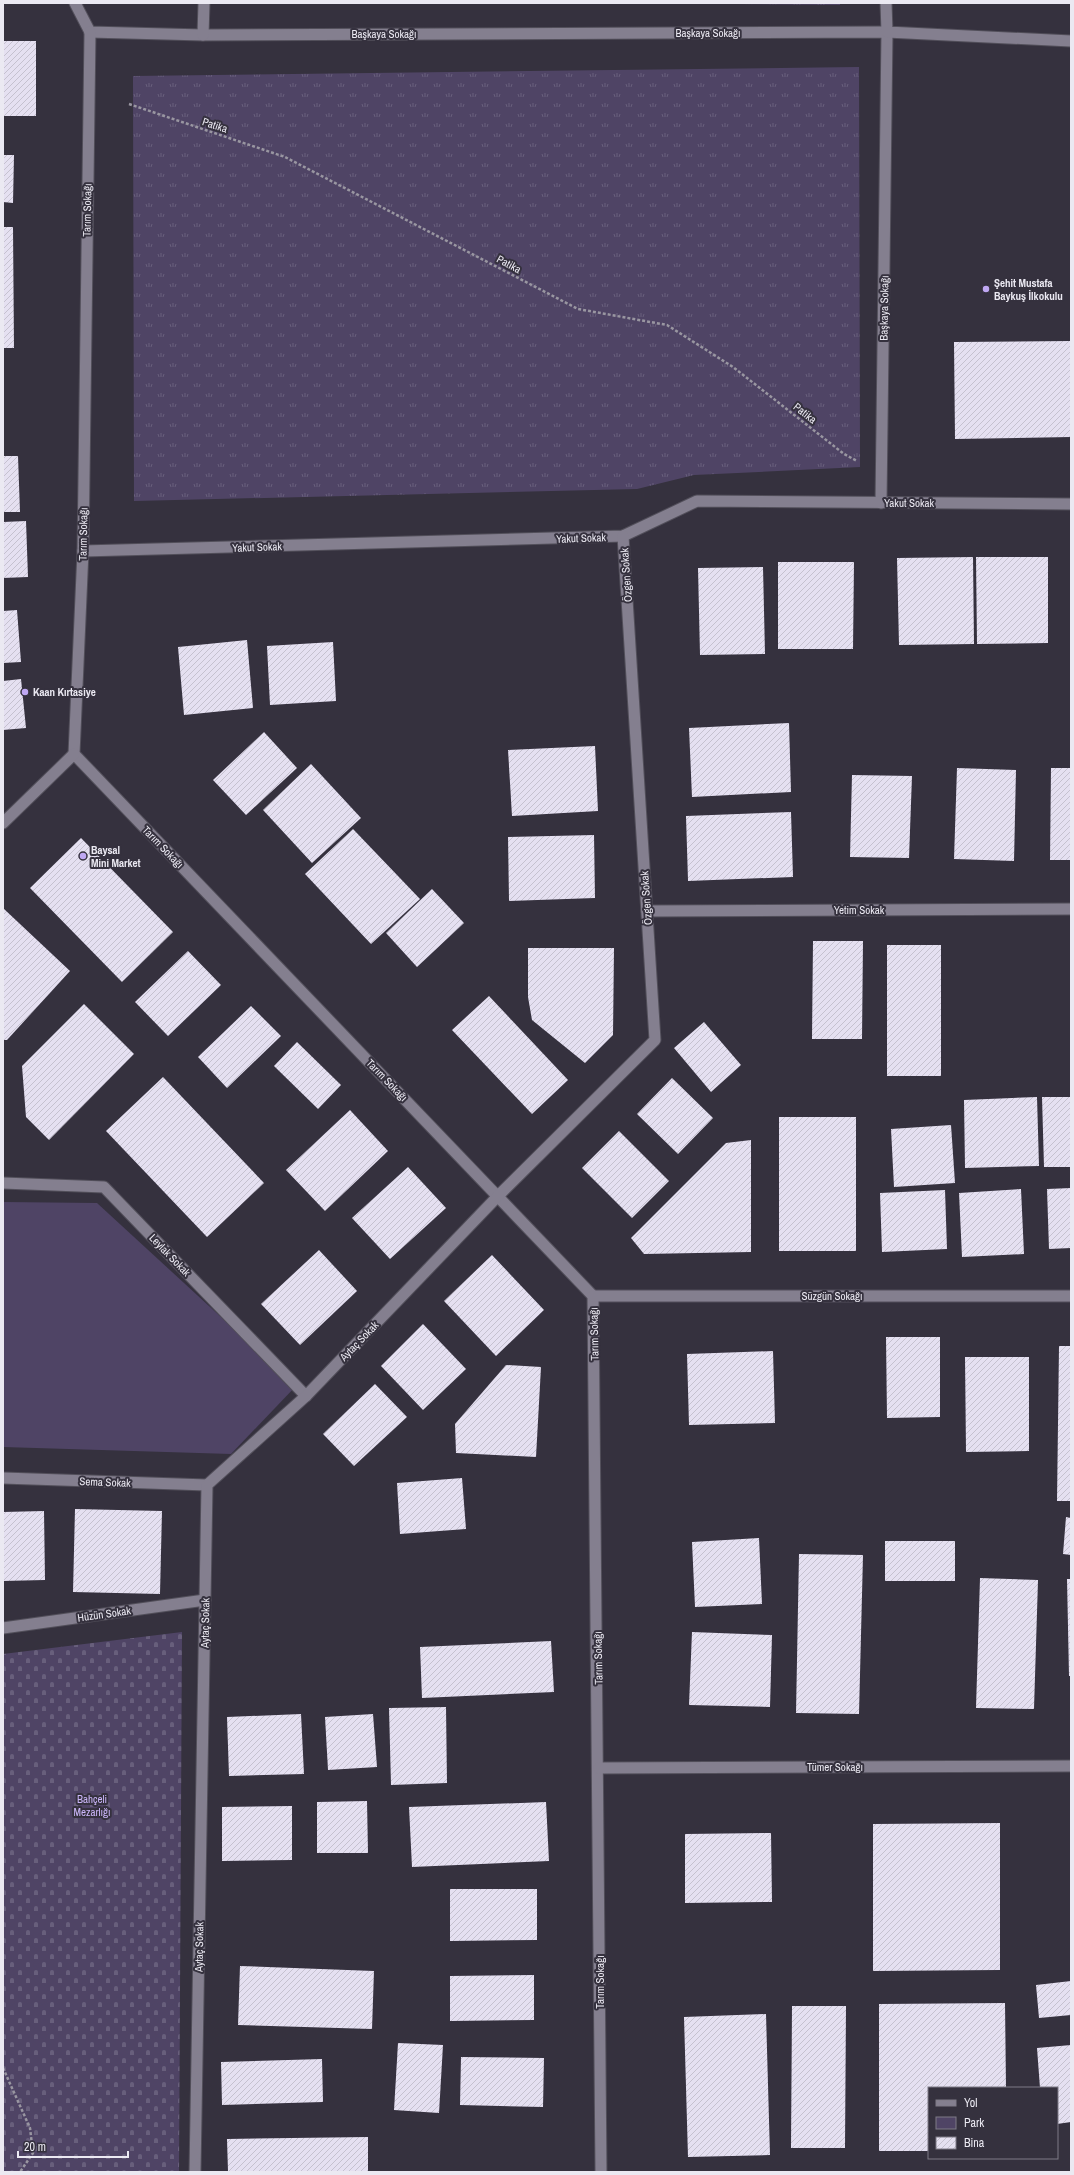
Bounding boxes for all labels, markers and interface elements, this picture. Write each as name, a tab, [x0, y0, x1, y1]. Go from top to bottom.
street label: Başkaya Sokağı	[675, 26, 741, 40]
street label: Başkaya Sokağı	[351, 27, 417, 41]
street label: Patika	[201, 114, 229, 136]
street label: Tarım Sokağı	[80, 183, 94, 237]
street label: Patika	[494, 252, 524, 276]
street label: Başkaya Sokağı	[876, 275, 892, 341]
place label: Şehit Mustafa Baykuş İlkokulu	[994, 276, 1063, 303]
marker: Şehit Mustafa Baykuş İlkokulu	[981, 284, 991, 294]
street label: Patika	[791, 400, 819, 426]
street label: Yakut Sokak	[884, 496, 934, 510]
street label: Tarım Sokağı	[76, 507, 90, 561]
street label: Yakut Sokak	[556, 530, 607, 546]
street label: Yakut Sokak	[232, 539, 283, 555]
street label: Özgen Sokak	[617, 547, 635, 603]
place label: Kaan Kırtasiye	[33, 685, 96, 699]
marker: Kaan Kırtasiye	[20, 687, 30, 697]
street label: Tarım Sokağı	[139, 823, 187, 871]
place label: Baysal Mini Market	[91, 843, 141, 870]
marker: Baysal Mini Market	[78, 851, 88, 861]
street label: Özgen Sokak	[637, 870, 655, 926]
street label: Yetim Sokak	[834, 903, 885, 917]
street label: Tarım Sokağı	[363, 1056, 411, 1104]
street label: Leylak Sokak	[146, 1231, 194, 1280]
street label: Süzgün Sokağı	[801, 1289, 863, 1303]
street label: Tarım Sokağı	[587, 1307, 601, 1361]
street label: Aytaç Sokak	[336, 1318, 382, 1365]
street label: Sema Sokak	[79, 1474, 131, 1490]
street label: Aytaç Sokak	[198, 1597, 212, 1649]
street label: Hüzün Sokak	[76, 1603, 132, 1625]
street label: Tarım Sokağı	[591, 1631, 605, 1685]
street label: Tümer Sokağı	[807, 1760, 863, 1774]
park label: Bahçeli Mezarlığı	[73, 1792, 111, 1819]
street label: Aytaç Sokak	[192, 1921, 206, 1973]
street label: Tarım Sokağı	[593, 1955, 607, 2009]
legend	[928, 2087, 1058, 2159]
text: Yol	[964, 2095, 977, 2111]
text: Park	[964, 2115, 984, 2131]
scale bar	[18, 2133, 128, 2159]
text: Bina	[964, 2135, 985, 2151]
text: 20 m	[24, 2139, 46, 2155]

